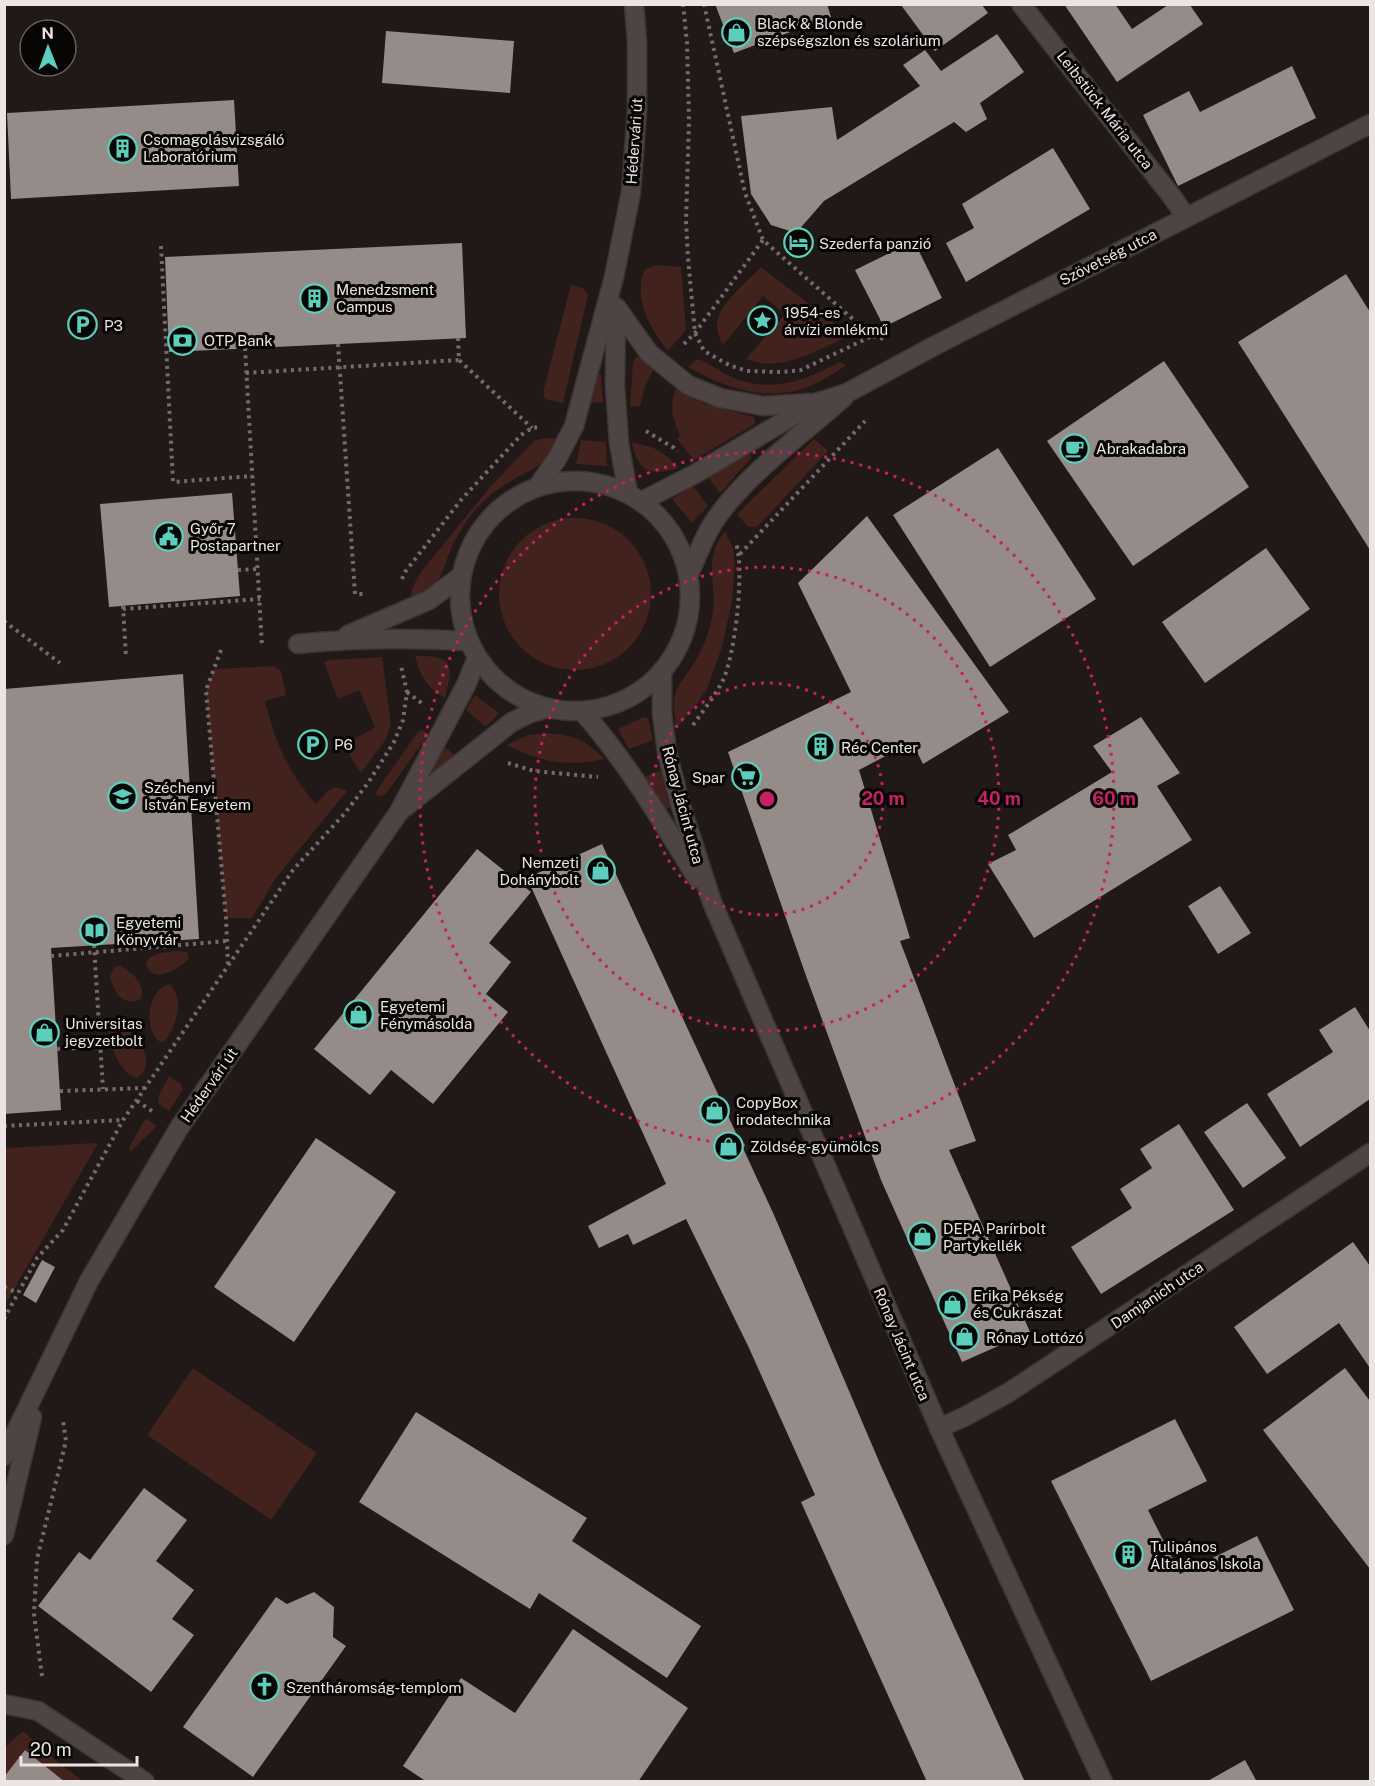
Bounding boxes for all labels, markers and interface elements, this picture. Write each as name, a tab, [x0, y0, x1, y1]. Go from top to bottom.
place label: Black & Blonde szépségszlon és szolárium	[757, 15, 941, 49]
shop icon: Black & Blonde szépségszlon és szolárium	[720, 16, 752, 48]
north arrow	[18, 18, 78, 78]
text: N	[41, 24, 54, 43]
street label: Leibstück Mária utca	[1054, 48, 1156, 172]
street label: Hédervári út	[622, 97, 646, 185]
place label: Csomagolásvizsgáló Laboratórium	[143, 131, 285, 165]
building icon: Csomagolásvizsgáló Laboratórium	[106, 132, 138, 164]
street label: Szövetség utca	[1057, 225, 1159, 289]
hotel icon: Szederfa panzió	[782, 227, 814, 259]
place label: Szederfa panzió	[819, 235, 931, 252]
place label: Menedzsment Campus	[336, 281, 434, 315]
building icon: Menedzsment Campus	[299, 282, 331, 314]
place label: 1954-es árvízi emlékmű	[784, 304, 888, 338]
place icon: 1954-es árvízi emlékmű	[747, 305, 779, 337]
parking icon: P3	[67, 309, 99, 341]
place label: P3	[104, 317, 123, 334]
bank icon: OTP Bank	[167, 324, 199, 356]
place label: OTP Bank	[204, 332, 273, 349]
cafe icon: Abrakadabra	[1059, 432, 1091, 464]
place label: Abrakadabra	[1096, 440, 1186, 457]
place label: Győr 7 Postapartner	[190, 520, 281, 554]
public building icon: Győr 7 Postapartner	[153, 521, 185, 553]
parking icon: P6	[297, 728, 329, 760]
building icon: Réc Center	[804, 731, 836, 763]
place label: P6	[334, 736, 353, 753]
place label: Réc Center	[841, 739, 918, 756]
street label: Rónay Jácint utca	[659, 744, 707, 866]
supermarket icon: Spar	[730, 761, 762, 793]
place label: Spar	[692, 769, 725, 786]
place label: Széchenyi István Egyetem	[144, 779, 251, 813]
school or university icon: Széchenyi István Egyetem	[107, 780, 139, 812]
text: 20 m	[861, 788, 905, 809]
text: 40 m	[977, 788, 1021, 809]
text: 60 m	[1092, 788, 1136, 809]
centre of rings	[757, 789, 777, 809]
place label: Nemzeti Dohánybolt	[500, 854, 579, 888]
shop icon: Nemzeti Dohánybolt	[584, 855, 616, 887]
place label: Egyetemi Könyvtár	[116, 914, 181, 948]
library icon: Egyetemi Könyvtár	[79, 915, 111, 947]
place label: Egyetemi Fénymásolda	[380, 998, 472, 1032]
shop icon: Egyetemi Fénymásolda	[343, 999, 375, 1031]
place label: Universitas jegyzetbolt	[64, 1015, 143, 1049]
shop icon: Universitas jegyzetbolt	[28, 1016, 60, 1048]
street label: Hédervári út	[177, 1044, 241, 1125]
place label: CopyBox irodatechnika	[736, 1094, 831, 1128]
shop icon: CopyBox irodatechnika	[699, 1095, 731, 1127]
shop icon: Zöldség-gyümölcs	[713, 1130, 745, 1162]
place label: Zöldség-gyümölcs	[750, 1138, 879, 1155]
place label: DEPA Parírbolt Partykellék	[943, 1220, 1046, 1254]
shop icon: DEPA Parírbolt Partykellék	[906, 1221, 938, 1253]
street label: Damjanich utca	[1108, 1258, 1206, 1332]
street label: Rónay Jácint utca	[871, 1285, 933, 1403]
place label: Erika Pékség és Cukrászat	[973, 1287, 1063, 1321]
shop icon: Erika Pékség és Cukrászat	[936, 1288, 968, 1320]
shop icon: Rónay Lottózó	[949, 1321, 981, 1353]
place label: Rónay Lottózó	[986, 1329, 1084, 1346]
place label: Tulipános Általános Iskola	[1150, 1538, 1261, 1572]
building icon: Tulipános Általános Iskola	[1113, 1539, 1145, 1571]
church icon: Szentháromság-templom	[249, 1671, 281, 1703]
place label: Szentháromság-templom	[286, 1679, 462, 1696]
scale bar	[21, 1729, 136, 1767]
text: 20 m	[30, 1739, 72, 1760]

